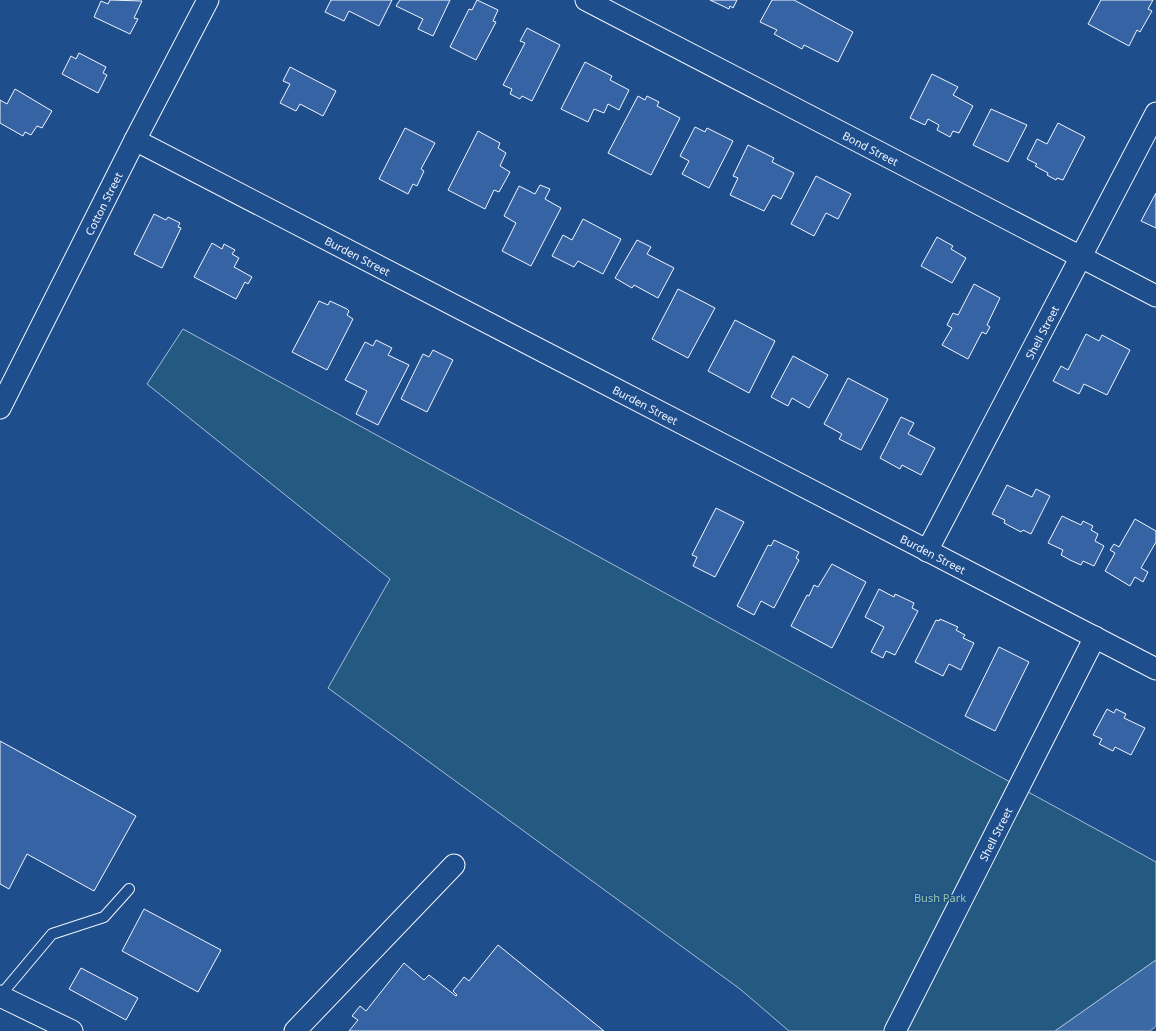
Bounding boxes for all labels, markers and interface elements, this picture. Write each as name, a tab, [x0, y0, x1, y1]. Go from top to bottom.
street label: Bond Street	[840, 127, 901, 169]
street label: Cotton Street	[81, 169, 125, 238]
street label: Burden Street	[323, 232, 393, 279]
street label: Shell Street	[1021, 303, 1062, 361]
street label: Burden Street	[610, 381, 681, 428]
street label: Burden Street	[898, 530, 969, 577]
street label: Shell Street	[975, 804, 1015, 863]
park label: Bush Park	[914, 890, 966, 905]

